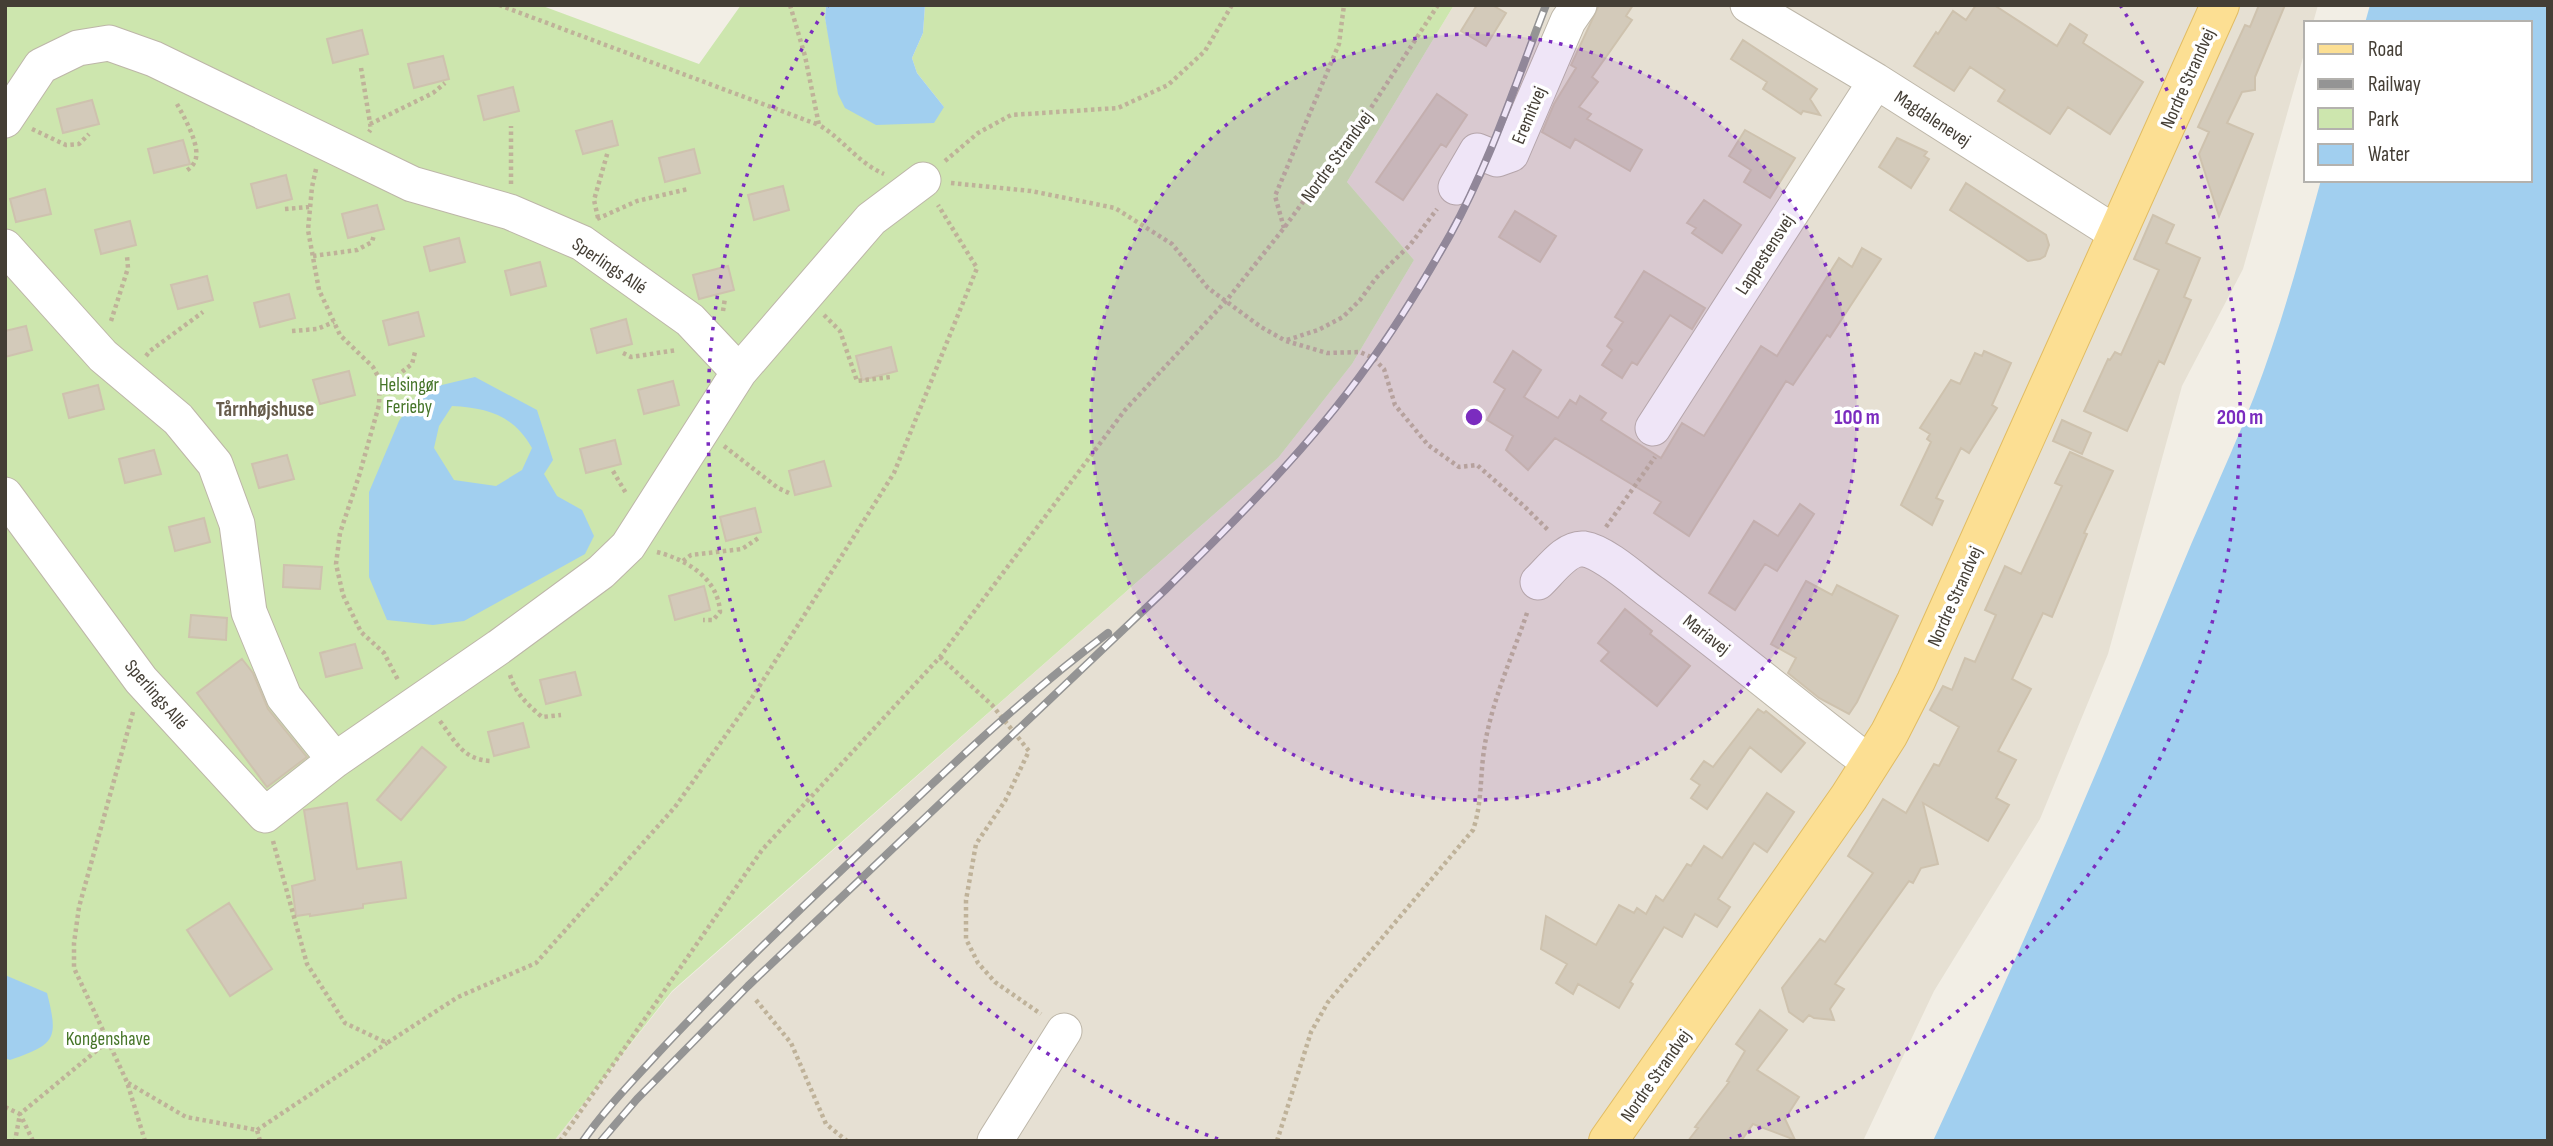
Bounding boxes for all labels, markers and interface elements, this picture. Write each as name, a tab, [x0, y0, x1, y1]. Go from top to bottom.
legend	[2304, 21, 2532, 182]
street label: Nordre Strandvej	[2156, 25, 2221, 132]
text: Road	[2368, 37, 2403, 62]
text: Railway	[2368, 72, 2421, 97]
street label: Eremitvej	[1507, 83, 1552, 148]
street label: Magdalenevej	[1890, 86, 1975, 152]
street label: Nordre Strandvej	[1296, 107, 1378, 207]
text: Park	[2368, 107, 2399, 132]
text: Water	[2368, 142, 2410, 167]
street label: Lappestensvej	[1731, 210, 1800, 299]
street label: Sperlings Allé	[567, 233, 651, 300]
park label: Helsingør Ferieby	[379, 374, 440, 419]
district label: Tårnhøjshuse	[216, 397, 314, 422]
centre of rings	[1462, 405, 1486, 429]
text: 100 m	[1834, 405, 1880, 430]
text: 200 m	[2217, 405, 2263, 430]
street label: Nordre Strandvej	[1923, 543, 1988, 650]
street label: Mariavej	[1678, 610, 1734, 661]
street label: Sperlings Allé	[119, 655, 192, 735]
street label: Nordre Strandvej	[1616, 1025, 1696, 1126]
park label: Kongenshave	[66, 1028, 150, 1051]

